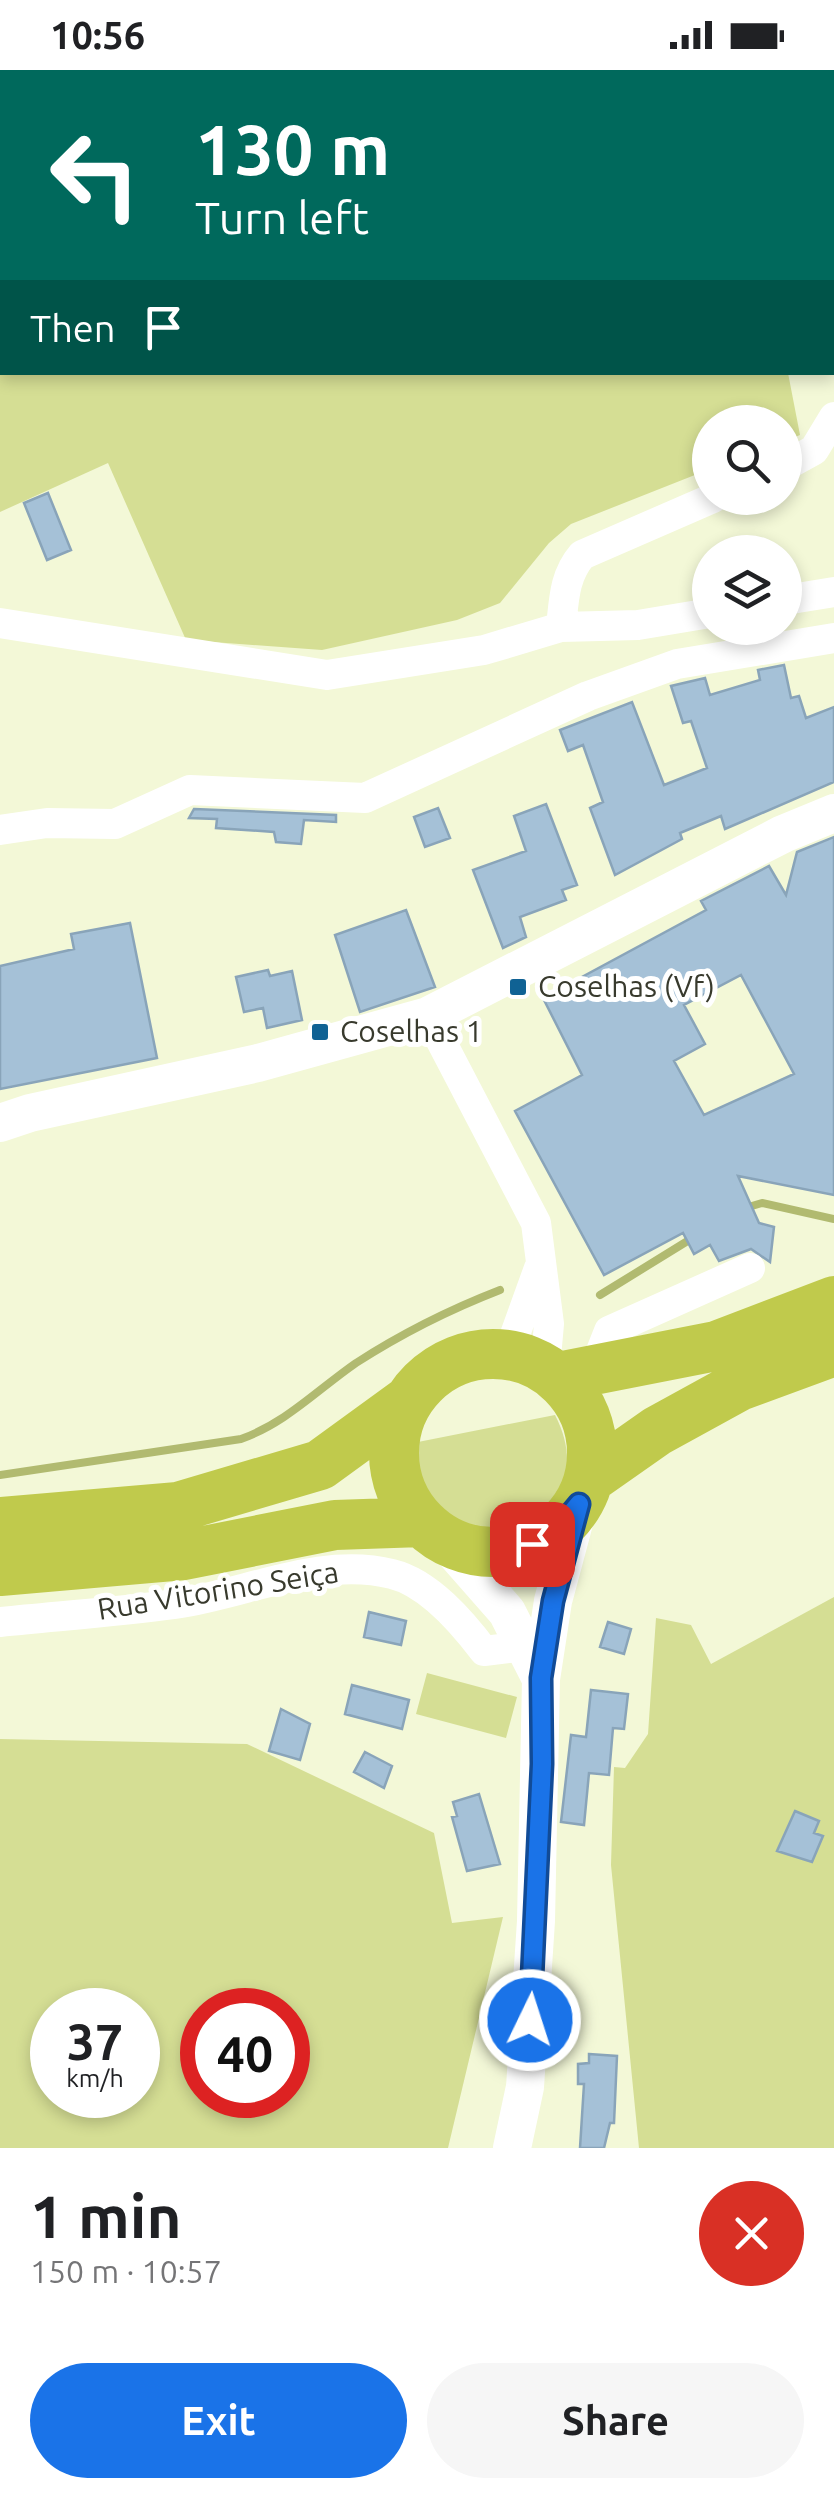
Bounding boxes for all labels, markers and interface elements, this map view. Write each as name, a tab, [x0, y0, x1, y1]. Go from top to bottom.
text: 10:56	[50, 14, 145, 56]
icon: left	[30, 110, 160, 240]
text: 130 m	[195, 110, 390, 188]
text: Turn left	[195, 192, 369, 243]
icon: arrive	[136, 300, 191, 355]
text: Then	[30, 307, 116, 349]
map controls	[692, 405, 802, 645]
button: search	[692, 405, 802, 515]
button: layers	[692, 535, 802, 645]
place label: Coselhas (Vf)	[538, 969, 715, 1003]
marker: Coselhas (Vf)	[507, 976, 529, 998]
place label: Coselhas 1	[340, 1014, 483, 1048]
marker: Coselhas 1	[309, 1021, 331, 1043]
pin	[490, 1502, 575, 1587]
icon: arrive	[505, 1517, 560, 1572]
street label: Rua Vitorino Seiça	[95, 1554, 341, 1626]
position arrow	[478, 1968, 582, 2072]
speed limit sign: 40	[180, 1988, 310, 2118]
text: 37	[67, 2013, 123, 2069]
text: km/h	[66, 2064, 124, 2092]
button: close	[699, 2181, 804, 2286]
text: 1 min	[30, 2182, 182, 2249]
text: 150 m · 10:57	[30, 2253, 222, 2289]
button: Exit	[30, 2363, 407, 2478]
button: Share	[427, 2363, 804, 2478]

